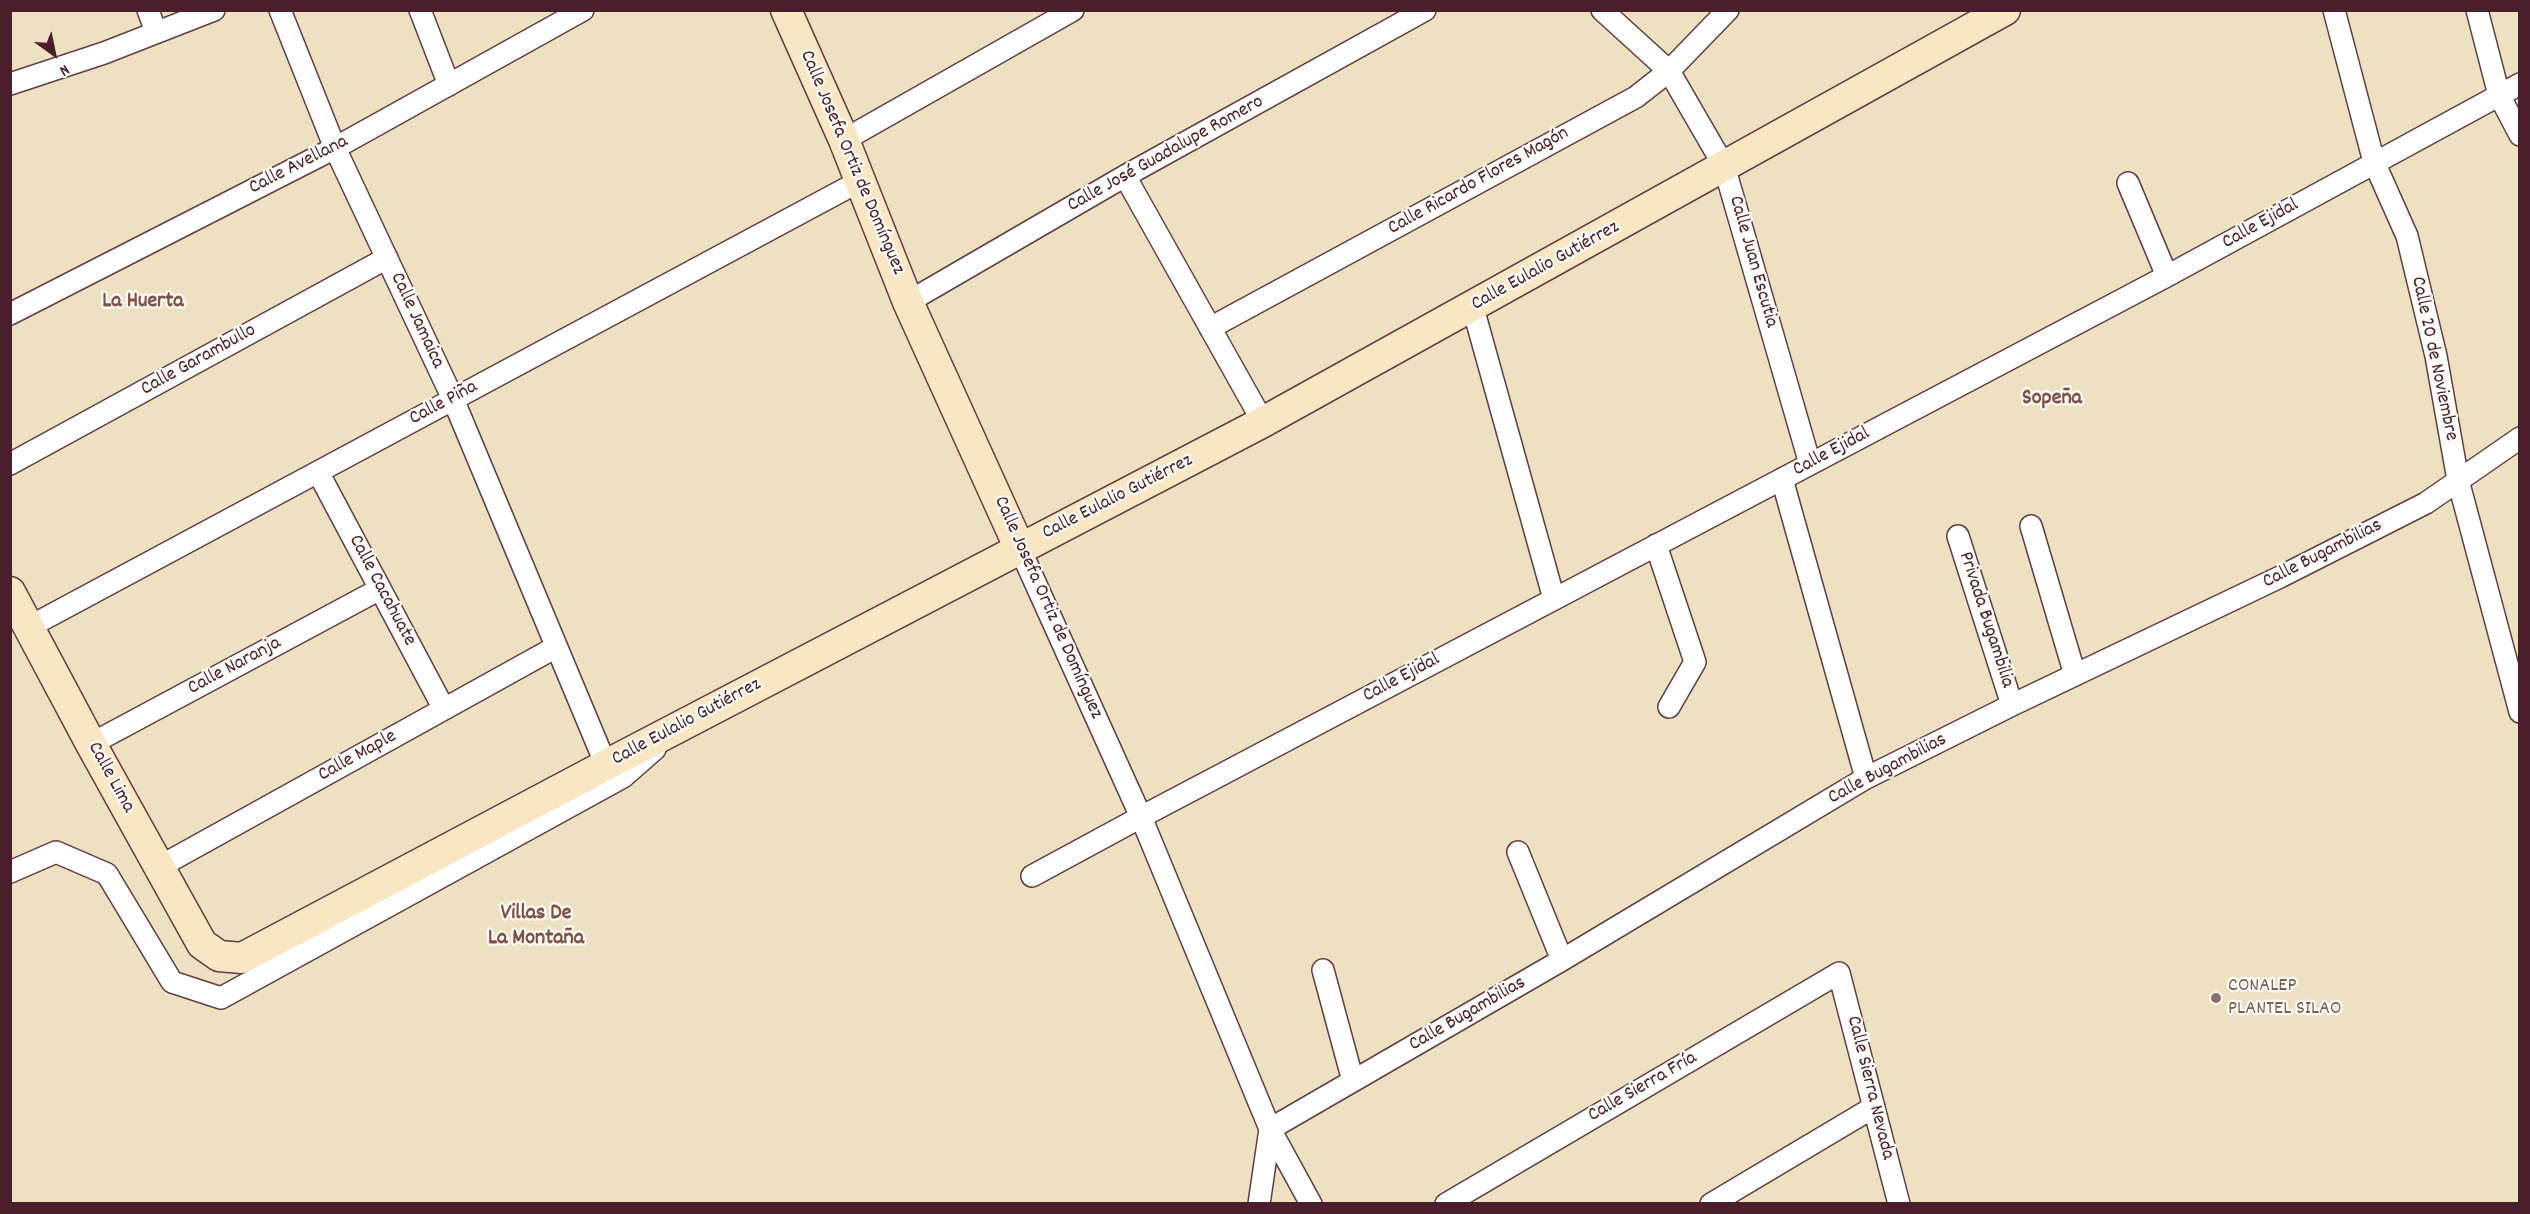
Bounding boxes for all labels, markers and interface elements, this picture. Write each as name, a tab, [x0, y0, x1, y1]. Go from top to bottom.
north arrow	[24, 24, 84, 84]
street label: Calle Josefa Ortiz de Domínguez	[793, 47, 909, 279]
text: N	[54, 58, 74, 81]
street label: Calle José Guadalupe Romero	[1064, 91, 1268, 219]
street label: Calle Ricardo Flores Magón	[1384, 122, 1574, 242]
street label: Calle Avellana	[246, 131, 352, 201]
street label: Calle Juan Escutia	[1722, 193, 1782, 331]
street label: Calle Ejidal	[2219, 194, 2303, 256]
street label: Calle Eulalio Gutiérrez	[1468, 216, 1624, 318]
street label: Calle Jamaica	[383, 269, 449, 373]
street label: Calle 20 de Noviembre	[2404, 275, 2462, 443]
district label: La Huerta	[102, 290, 184, 316]
street label: Calle Garambullo	[137, 320, 261, 402]
street label: Calle Piña	[406, 376, 482, 432]
district label: Sopeña	[2022, 387, 2082, 413]
street label: Calle Ejidal	[1789, 423, 1875, 483]
street label: Calle Eulalio Gutiérrez	[1039, 450, 1197, 546]
street label: Calle Josefa Ortiz de Domínguez	[987, 493, 1107, 723]
street label: Calle Bugambilias	[2259, 515, 2387, 595]
street label: Calle Cacahuate	[342, 531, 420, 651]
street label: Privada Bugambilia	[1952, 549, 2018, 691]
street label: Calle Naranja	[184, 632, 286, 702]
street label: Calle Ejidal	[1359, 649, 1445, 709]
street label: Calle Eulalio Gutiérrez	[608, 674, 766, 772]
street label: Calle Maple	[315, 726, 401, 788]
street label: Calle Bugambilias	[1825, 729, 1951, 811]
street label: Calle Lima	[81, 738, 139, 818]
district label: Villas De La Montaña	[488, 902, 584, 954]
street label: Calle Bugambilias	[1405, 972, 1531, 1058]
place label: CONALEP PLANTEL SILAO	[2228, 975, 2341, 1022]
marker: CONALEP PLANTEL SILAO	[2209, 991, 2223, 1005]
street label: Calle Sierra Nevada	[1840, 1014, 1898, 1162]
street label: Calle Sierra Fría	[1584, 1047, 1702, 1129]

